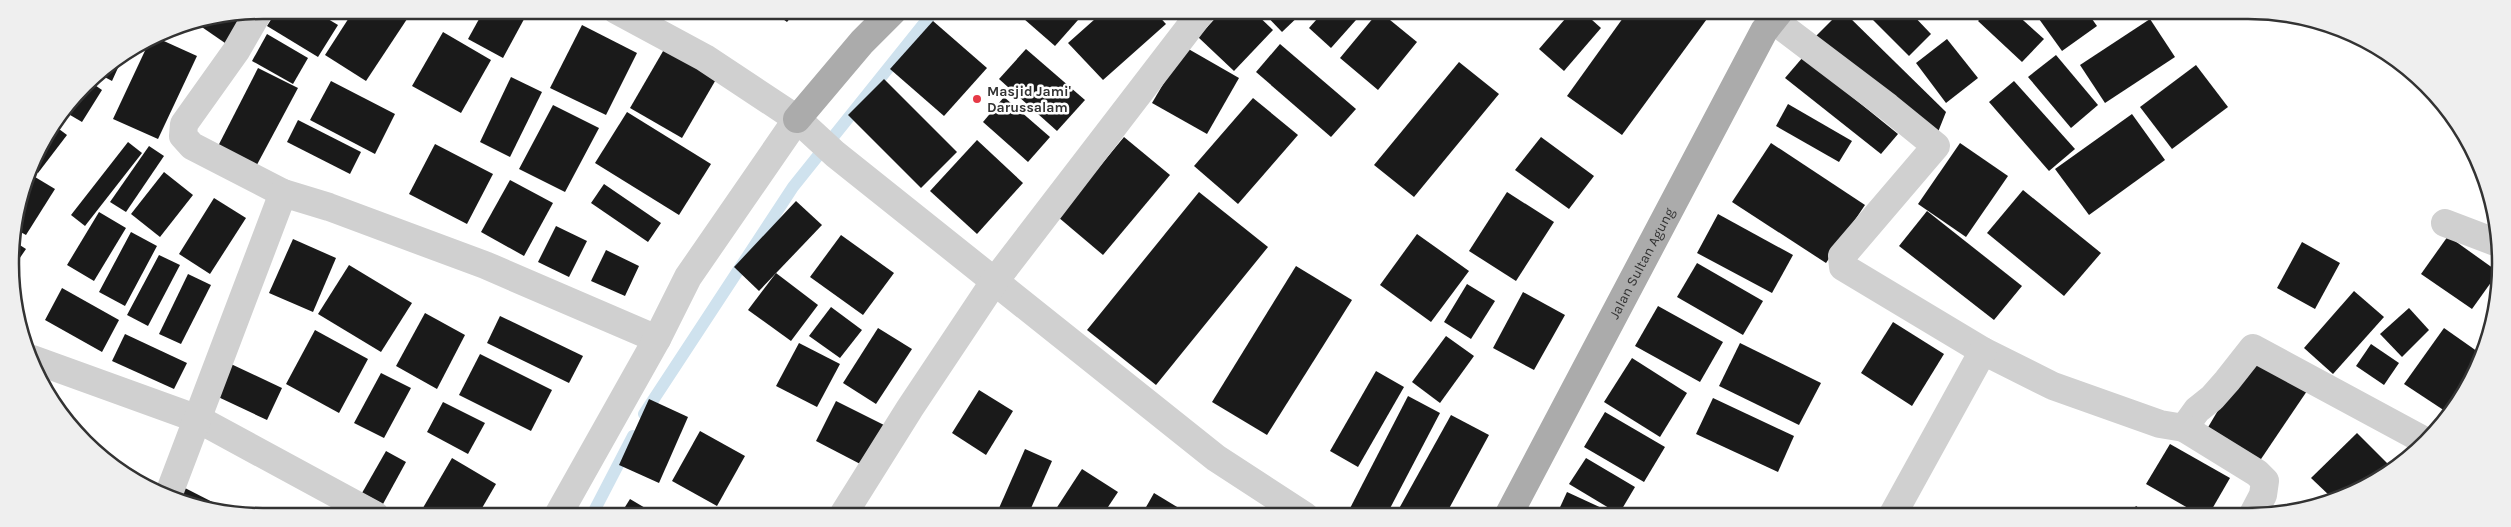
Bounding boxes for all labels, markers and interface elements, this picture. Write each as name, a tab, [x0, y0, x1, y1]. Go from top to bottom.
place label: Masjid Jami' Darussalam	[987, 83, 1072, 116]
marker: Masjid Jami' Darussalam	[971, 93, 983, 105]
street label: Jalan Sultan Agung	[1605, 205, 1678, 322]

